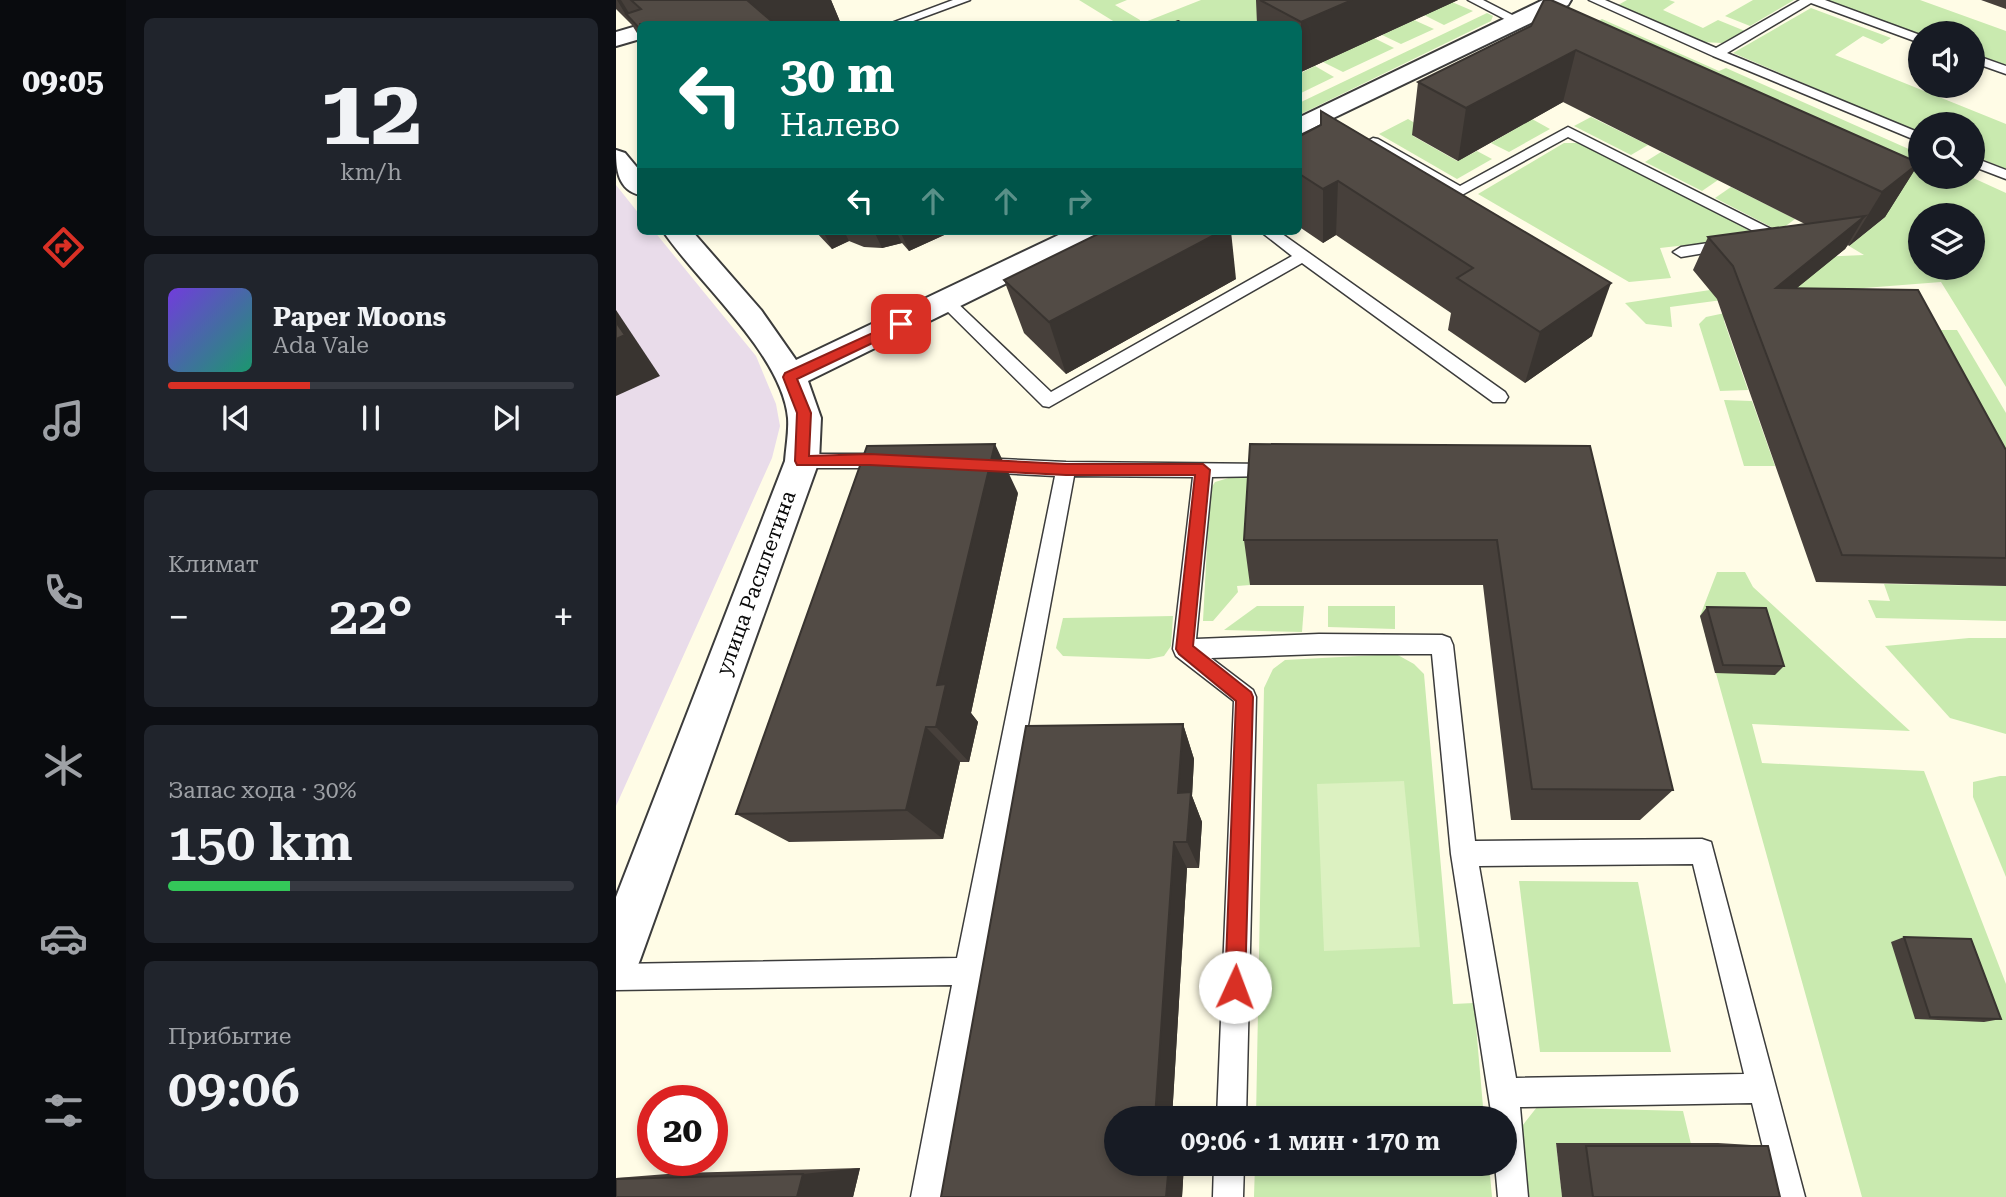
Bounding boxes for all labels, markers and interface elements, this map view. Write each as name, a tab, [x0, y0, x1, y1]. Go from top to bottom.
map controls	[1908, 21, 1985, 280]
button: sound	[1908, 21, 1985, 98]
text: 30 m	[780, 47, 895, 104]
icon: left	[665, 49, 756, 140]
text: 12	[320, 60, 422, 166]
text: 09:05	[22, 62, 104, 100]
text: Налево	[780, 106, 900, 144]
button: search	[1908, 112, 1985, 189]
text: km/h	[340, 159, 402, 186]
icon: left	[841, 182, 879, 220]
icon: ahead	[914, 182, 952, 220]
icon: ahead	[987, 182, 1025, 220]
icon: right	[1060, 182, 1098, 220]
button: layers	[1908, 203, 1985, 280]
icon: directions	[39, 223, 88, 272]
pin	[871, 294, 931, 354]
text: Paper Moons	[273, 302, 446, 332]
icon: arrive	[882, 305, 920, 343]
text: Ada Vale	[273, 332, 369, 359]
icon: music	[39, 396, 88, 445]
icon: previous	[217, 399, 255, 437]
icon: pause	[352, 399, 390, 437]
icon: next	[487, 399, 525, 437]
street label: улица Расплетина	[711, 487, 801, 679]
text: Климат	[168, 551, 259, 578]
icon: phone	[39, 568, 88, 617]
text: 22°	[329, 586, 413, 647]
text: −	[168, 595, 189, 639]
text: +	[553, 595, 574, 639]
icon: climate	[39, 741, 88, 790]
text: Запас хода · 30%	[168, 777, 357, 804]
text: 150 km	[168, 812, 353, 873]
icon: car	[39, 914, 88, 963]
position arrow	[1198, 950, 1272, 1024]
text: Прибытие	[168, 1023, 291, 1050]
text: 09:06	[168, 1058, 300, 1119]
speed limit sign: 20	[637, 1085, 728, 1176]
icon: filters	[39, 1086, 88, 1135]
text: 09:06 · 1 мин · 170 m	[1181, 1126, 1440, 1156]

